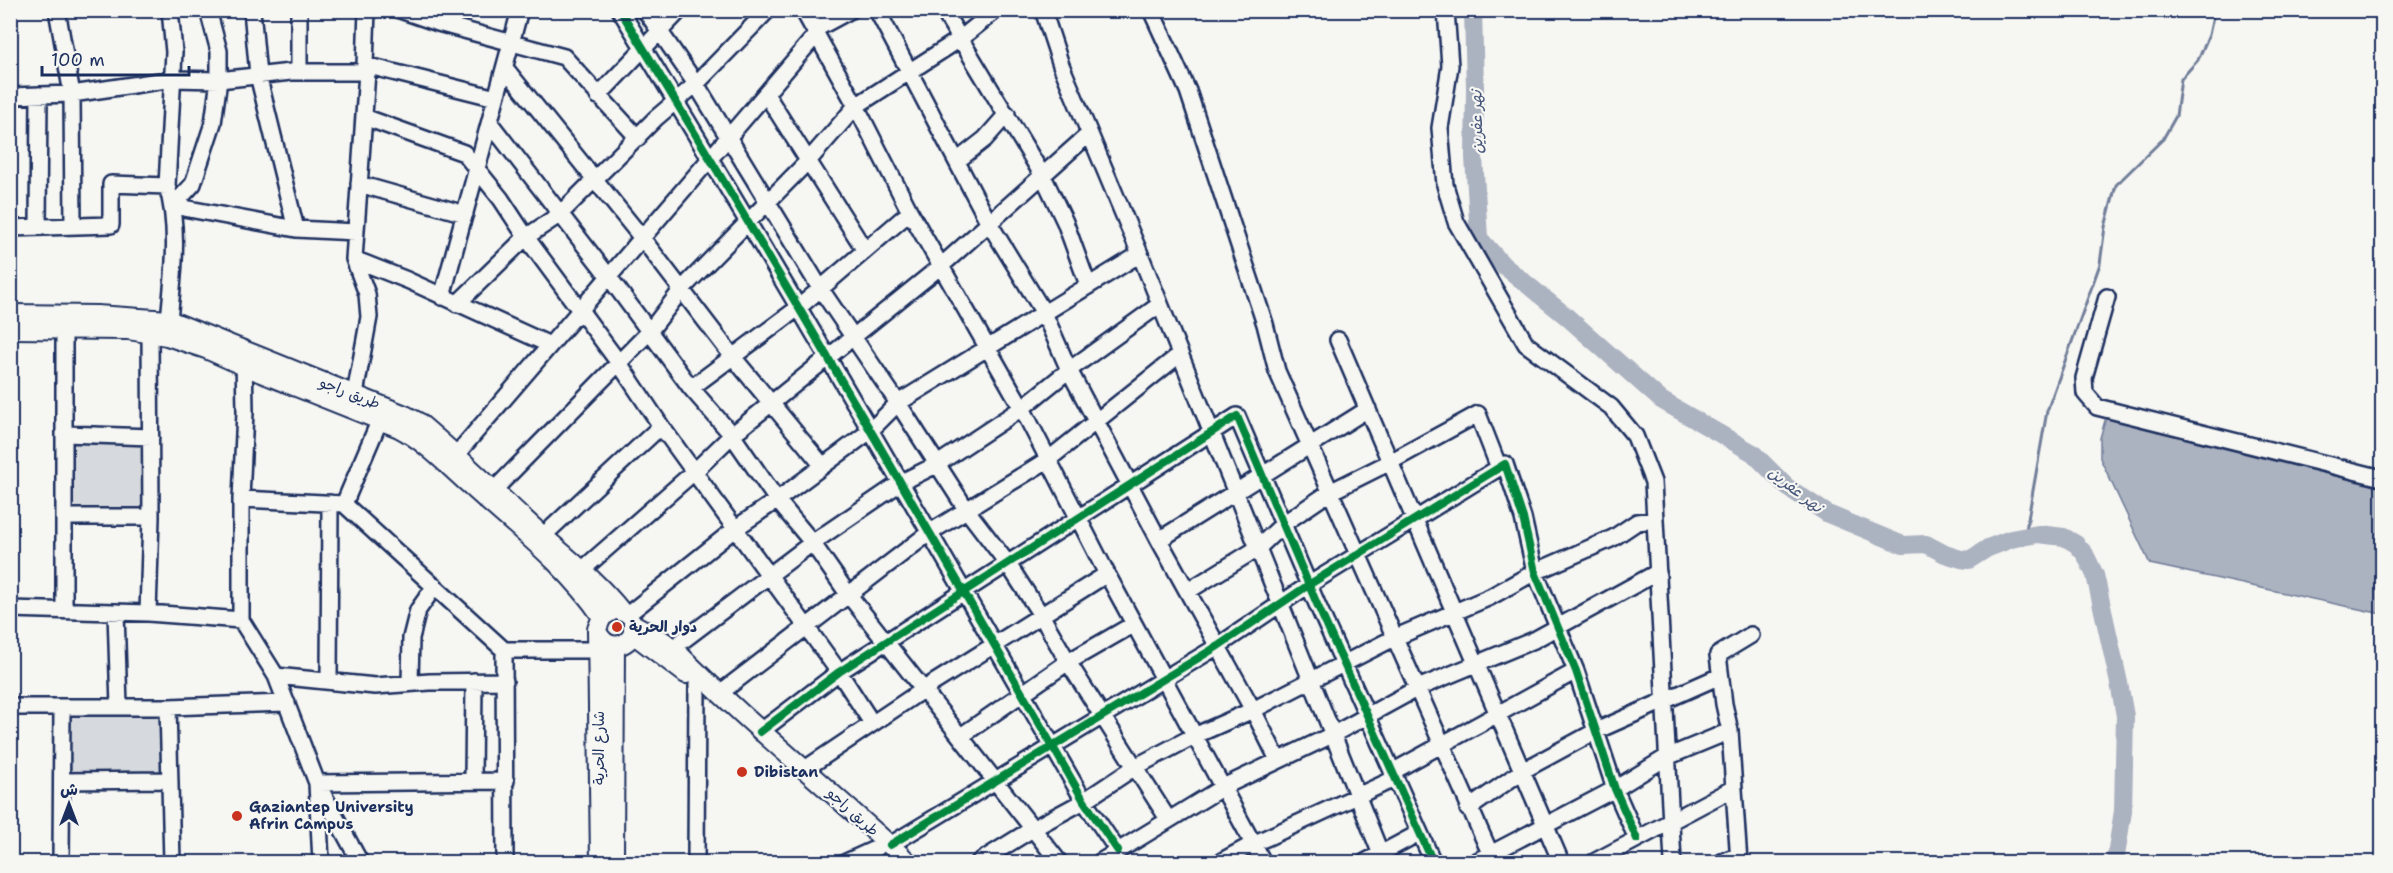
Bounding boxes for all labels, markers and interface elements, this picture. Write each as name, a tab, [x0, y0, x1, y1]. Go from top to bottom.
scale bar	[42, 39, 189, 77]
text: 100 m	[51, 48, 105, 72]
water label: نهر عفرين	[1465, 88, 1488, 154]
street label: طريق راجو	[316, 372, 383, 414]
water label: نهر عفرين	[1764, 462, 1829, 519]
place label: دوار الحرية	[629, 617, 697, 637]
marker: دوار الحرية	[610, 620, 624, 634]
street label: شارع الحرية	[589, 711, 609, 785]
place label: Dibistan	[754, 762, 818, 782]
marker: Dibistan	[735, 765, 749, 779]
north arrow	[39, 774, 99, 834]
text: ش	[60, 779, 78, 800]
street label: طريق راجو	[822, 783, 883, 841]
place label: Gaziantep University Afrin Campus	[249, 797, 414, 834]
marker: Gaziantep University Afrin Campus	[230, 809, 244, 823]

